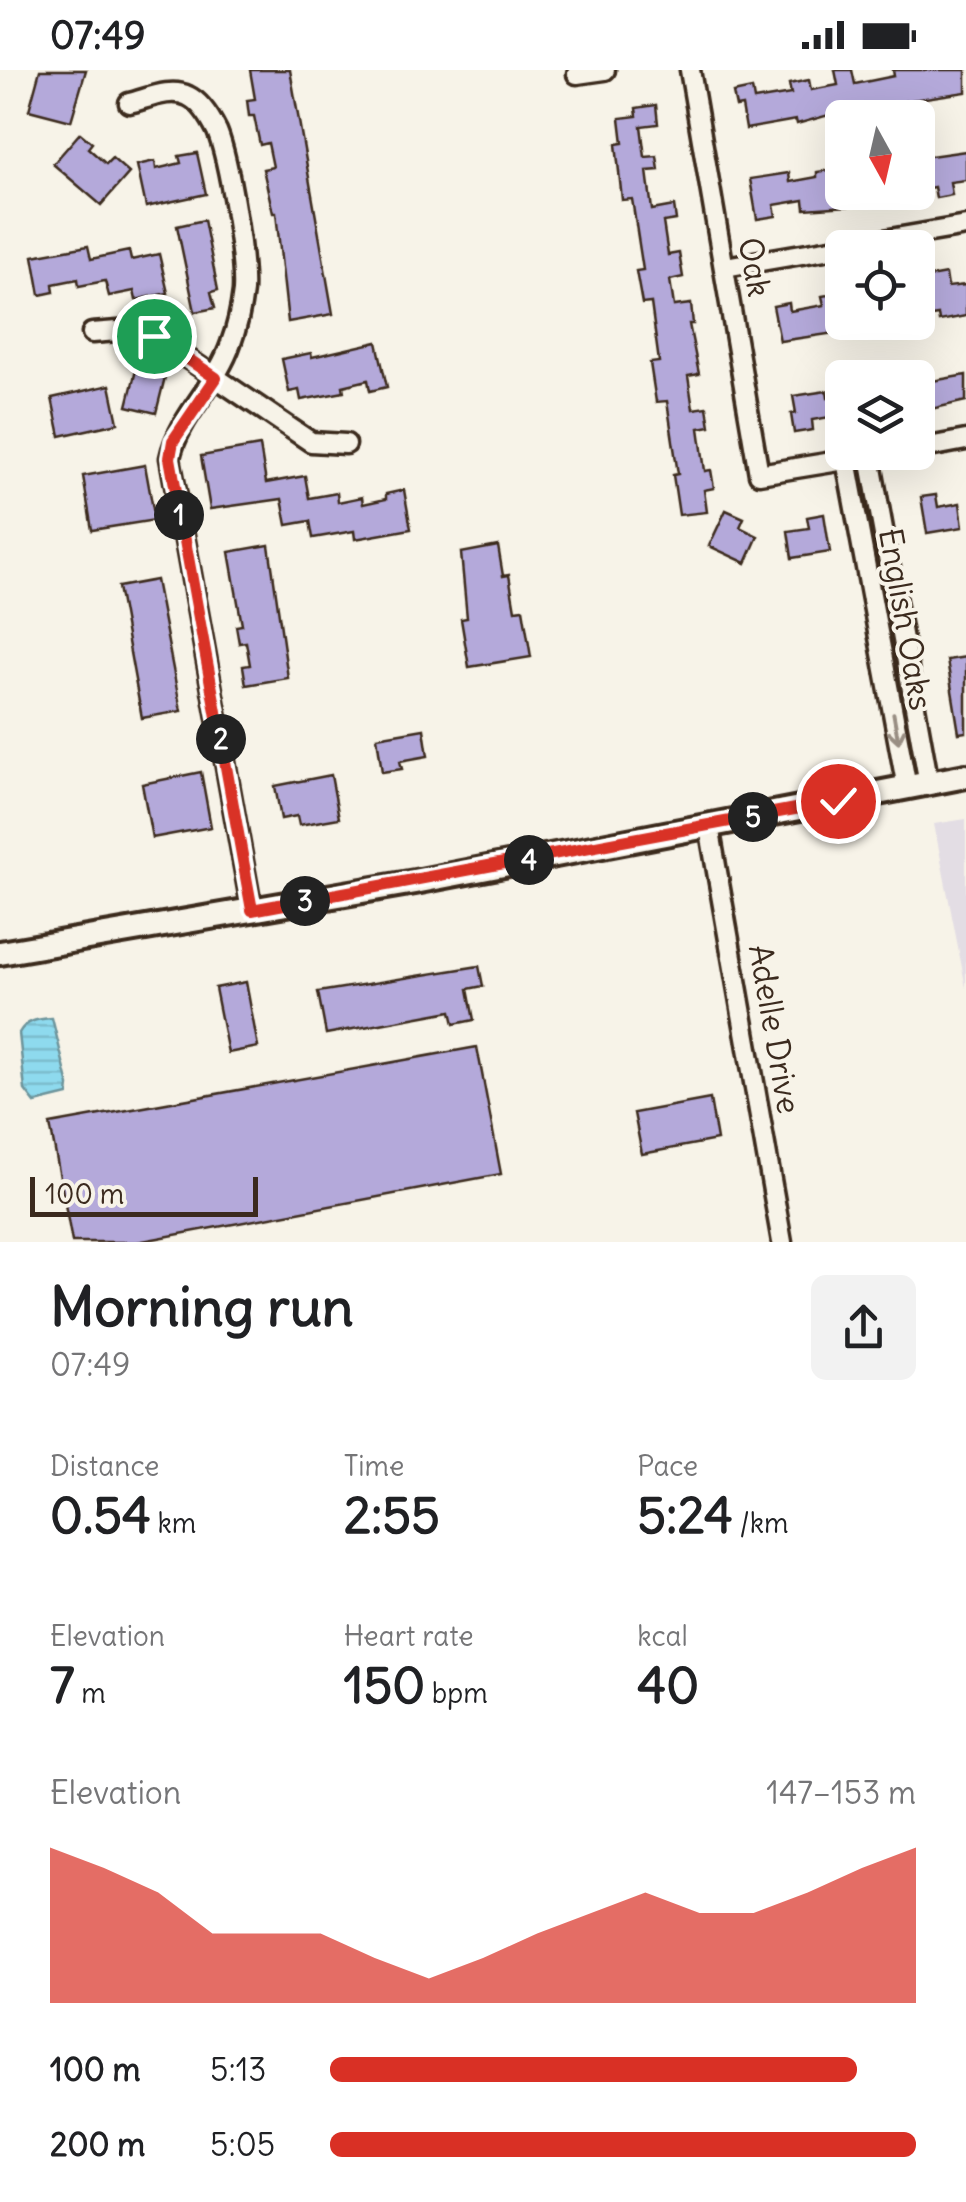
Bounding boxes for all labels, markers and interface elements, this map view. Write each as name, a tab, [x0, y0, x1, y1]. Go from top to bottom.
text: 07:49	[50, 12, 146, 59]
north arrow	[825, 100, 935, 210]
map controls	[825, 100, 935, 470]
button: locate	[825, 230, 935, 340]
street label: Oak	[730, 234, 780, 300]
pin	[112, 294, 197, 379]
icon: arrive	[127, 309, 182, 364]
button: layers	[825, 360, 935, 470]
pin: 1	[154, 490, 204, 540]
text: 1	[173, 497, 185, 533]
street label: English Oaks	[870, 525, 942, 713]
one-way arrow	[887, 711, 906, 744]
pin: 2	[196, 714, 246, 764]
text: 2	[213, 721, 229, 757]
pin	[796, 759, 881, 844]
icon: check	[811, 774, 866, 829]
pin: 5	[728, 792, 778, 842]
text: 5	[745, 799, 761, 835]
pin: 4	[504, 835, 554, 885]
text: 4	[521, 842, 537, 878]
pin: 3	[280, 876, 330, 926]
text: 3	[297, 883, 313, 919]
street label: Adelle Drive	[740, 941, 810, 1117]
scale bar	[30, 1172, 258, 1216]
text: 100 m	[45, 1176, 124, 1212]
text: Morning run	[50, 1272, 354, 1341]
button: share	[811, 1275, 916, 1380]
text: 07:49	[50, 1344, 130, 1385]
text: Distance	[50, 1448, 159, 1484]
text: Time	[344, 1448, 404, 1484]
text: Pace	[637, 1448, 698, 1484]
text: 0.54	[50, 1484, 151, 1547]
text: 2:55	[344, 1484, 440, 1547]
text: 5:24	[637, 1484, 733, 1547]
text: km	[151, 1505, 196, 1541]
text: /km	[733, 1505, 789, 1541]
text: Elevation	[50, 1618, 165, 1654]
text: Heart rate	[344, 1618, 474, 1654]
text: kcal	[637, 1618, 688, 1654]
text: 7	[50, 1654, 75, 1717]
text: 150	[344, 1654, 425, 1717]
text: 40	[637, 1654, 699, 1717]
text: m	[75, 1675, 106, 1711]
text: bpm	[425, 1675, 488, 1711]
text: Elevation	[50, 1772, 181, 1813]
text: 147–153 m	[766, 1772, 916, 1813]
text: 100 m	[50, 2049, 141, 2090]
text: 5:13	[210, 2049, 267, 2090]
text: 200 m	[50, 2124, 145, 2165]
text: 5:05	[210, 2124, 275, 2165]

